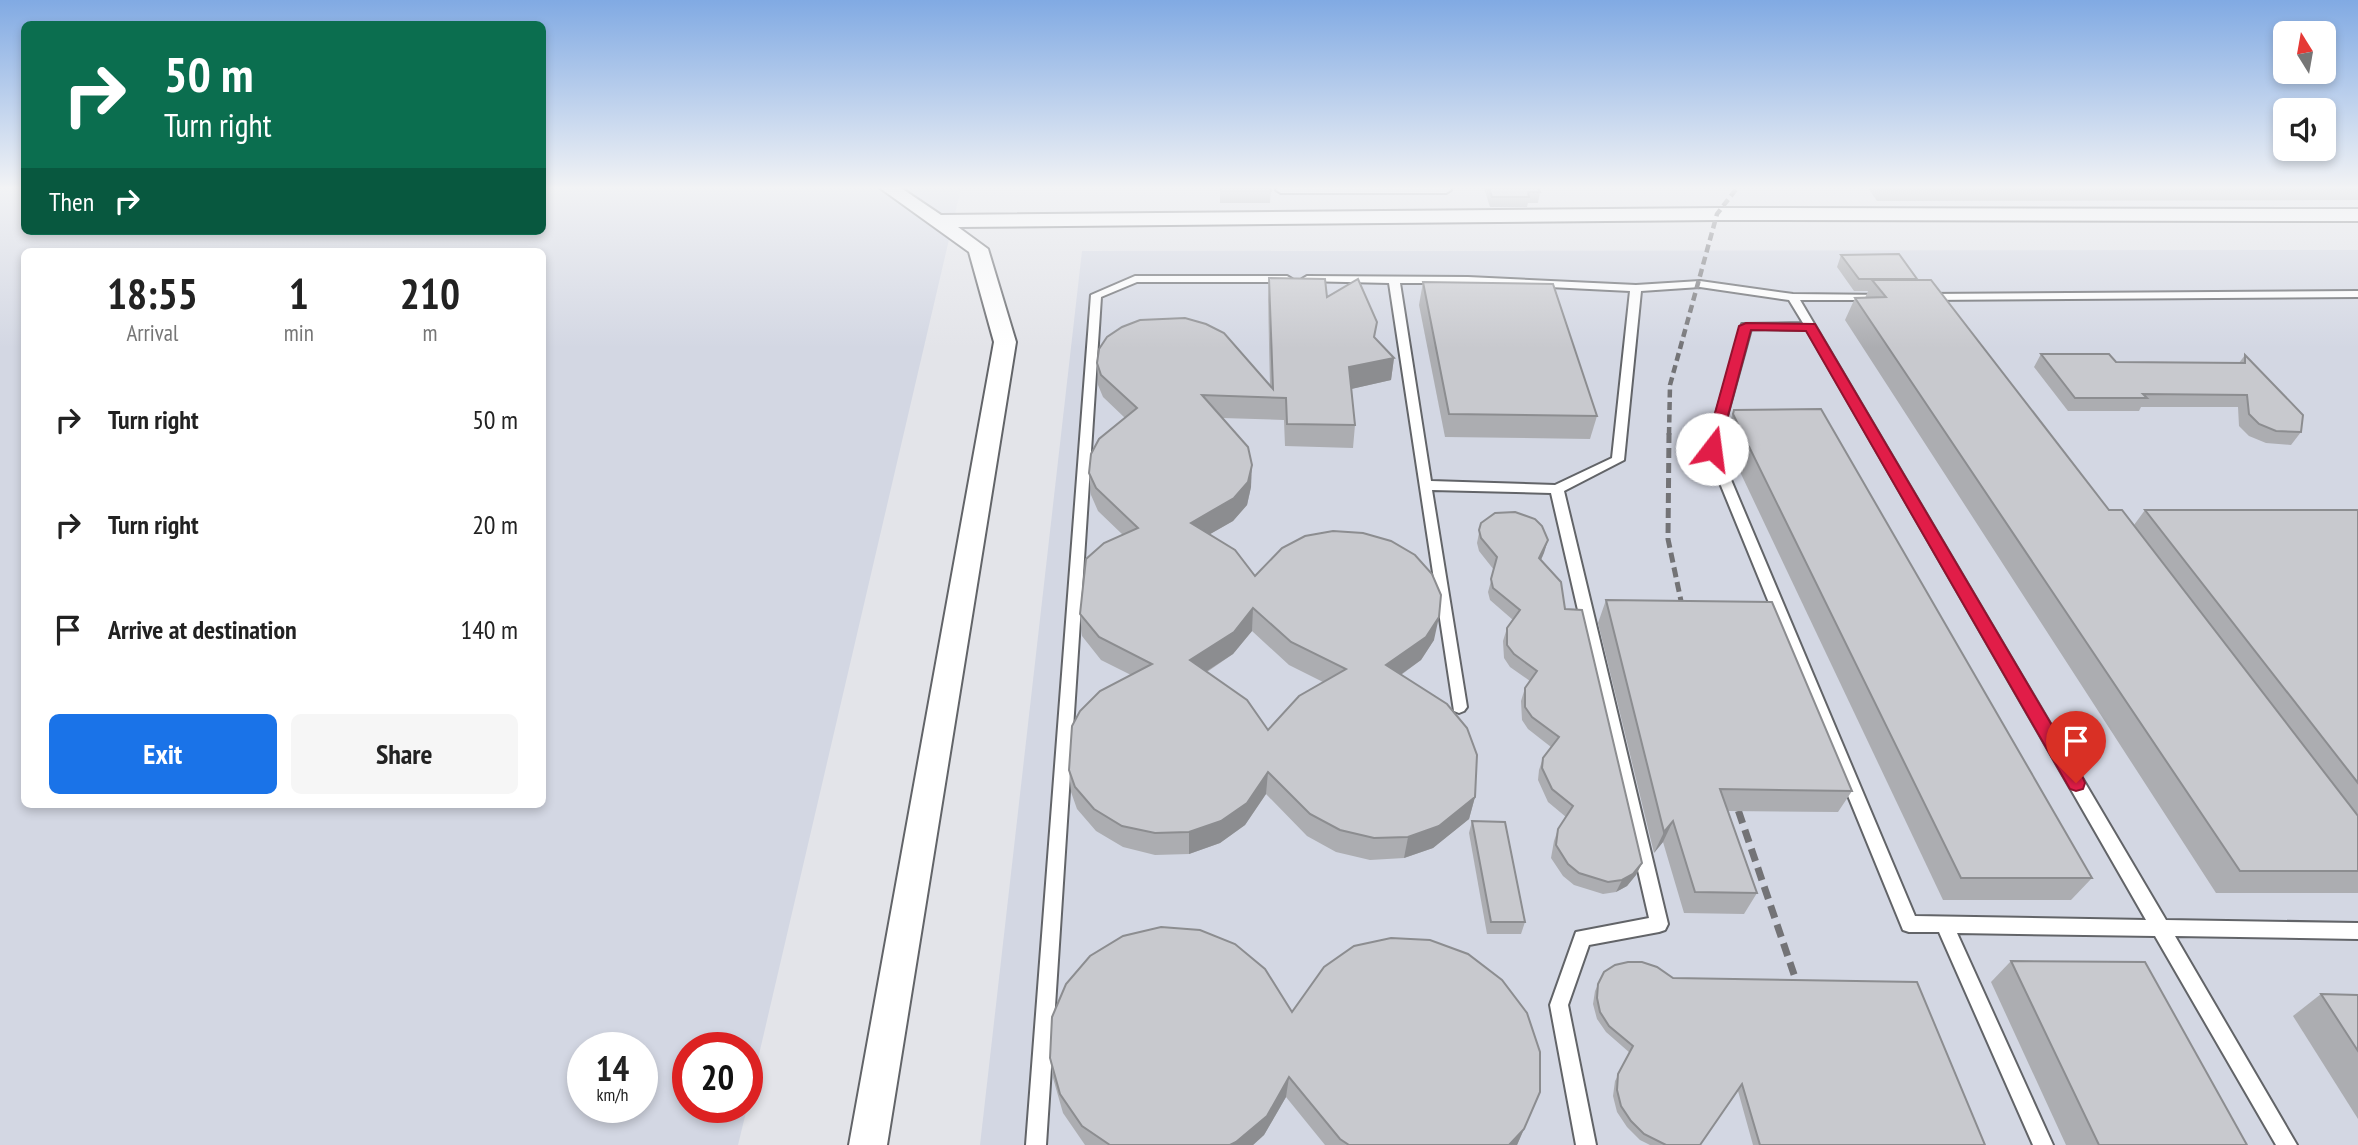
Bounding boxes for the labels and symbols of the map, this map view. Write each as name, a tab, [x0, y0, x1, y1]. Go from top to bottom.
north arrow	[2273, 21, 2336, 84]
position arrow	[1675, 412, 1749, 486]
pin	[2046, 711, 2106, 783]
speed limit sign: 20	[672, 1032, 763, 1123]

